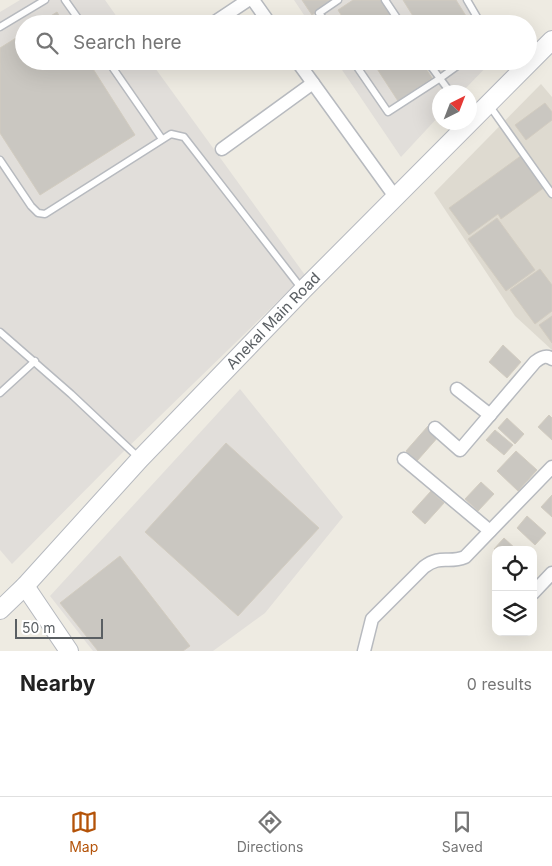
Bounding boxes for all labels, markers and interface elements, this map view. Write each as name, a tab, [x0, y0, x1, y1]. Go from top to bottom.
search box	[15, 15, 537, 70]
icon: search	[33, 29, 61, 57]
text: Search here	[73, 31, 182, 54]
north arrow	[432, 85, 477, 130]
street label: Anekal Main Road	[222, 268, 324, 373]
map controls	[492, 546, 537, 636]
button: locate	[492, 546, 537, 591]
button: layers	[492, 591, 537, 636]
scale bar	[15, 616, 102, 639]
text: 50 m	[22, 619, 56, 636]
text: Nearby	[20, 671, 95, 696]
text: 0 results	[467, 674, 532, 694]
tab: Map	[69, 808, 98, 855]
tab: Directions	[237, 808, 303, 855]
tab: Saved	[442, 808, 483, 855]

